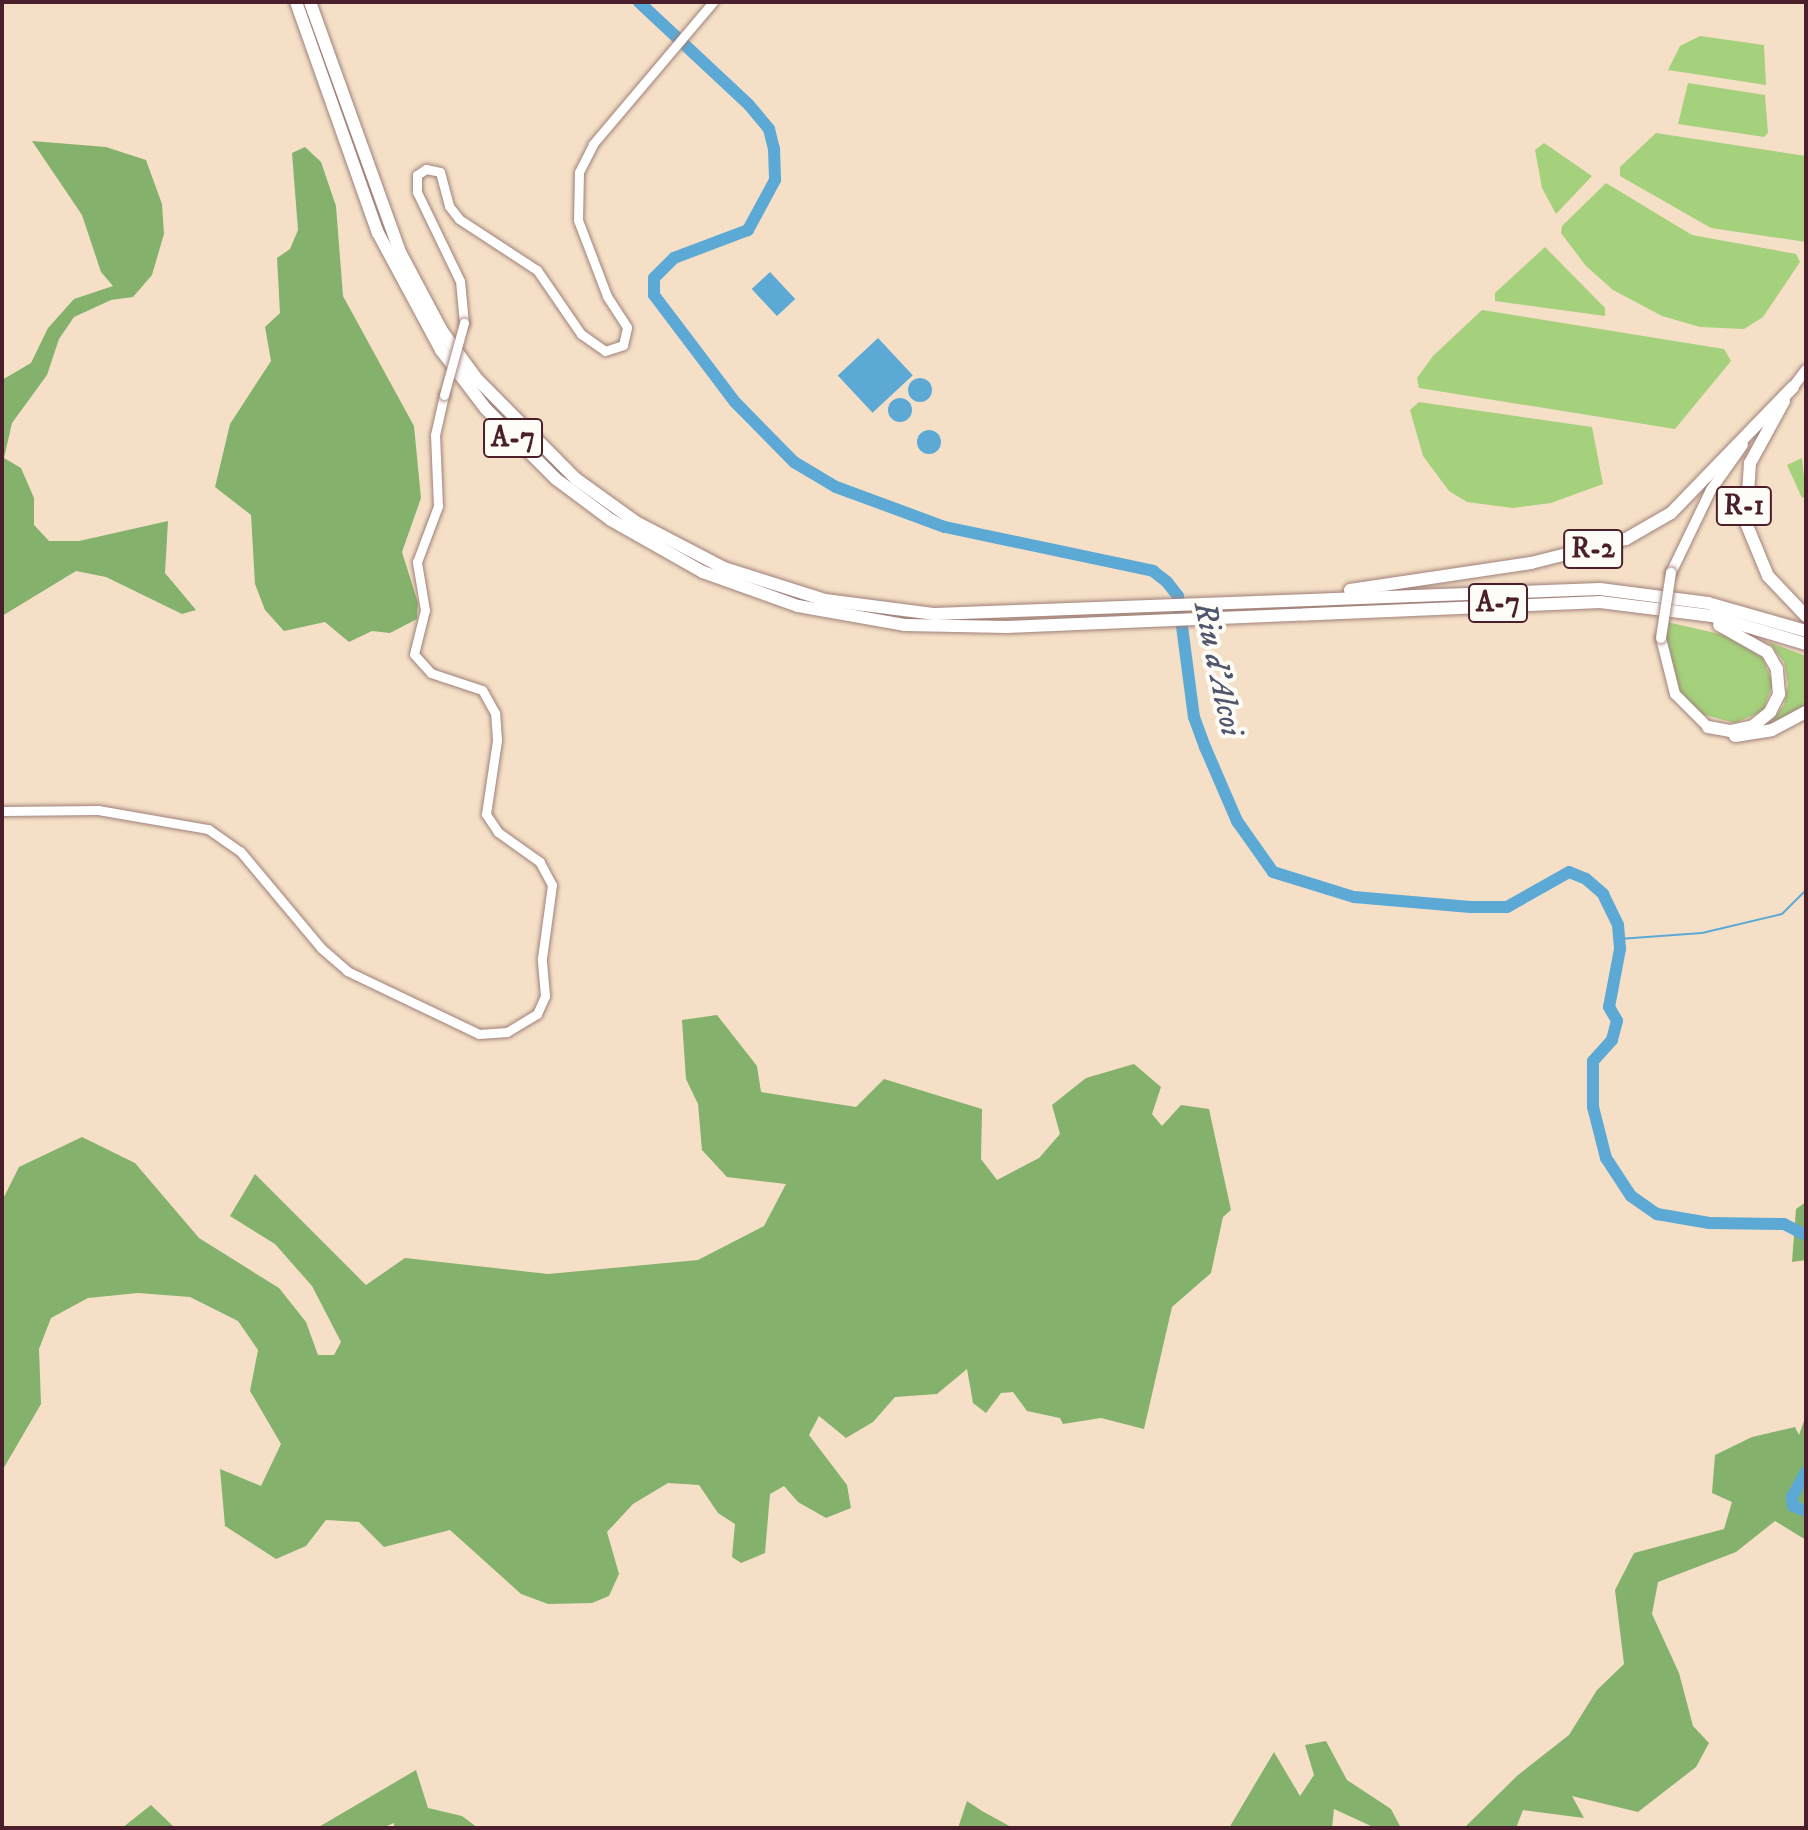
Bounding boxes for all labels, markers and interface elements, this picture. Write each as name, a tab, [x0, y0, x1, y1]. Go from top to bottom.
road number: A-7	[483, 414, 543, 462]
road number: R-1	[1714, 482, 1774, 530]
road number: R-2	[1563, 525, 1623, 573]
road number: A-7	[1468, 579, 1528, 627]
water label: Riu d'Alcoi	[1184, 598, 1250, 740]

